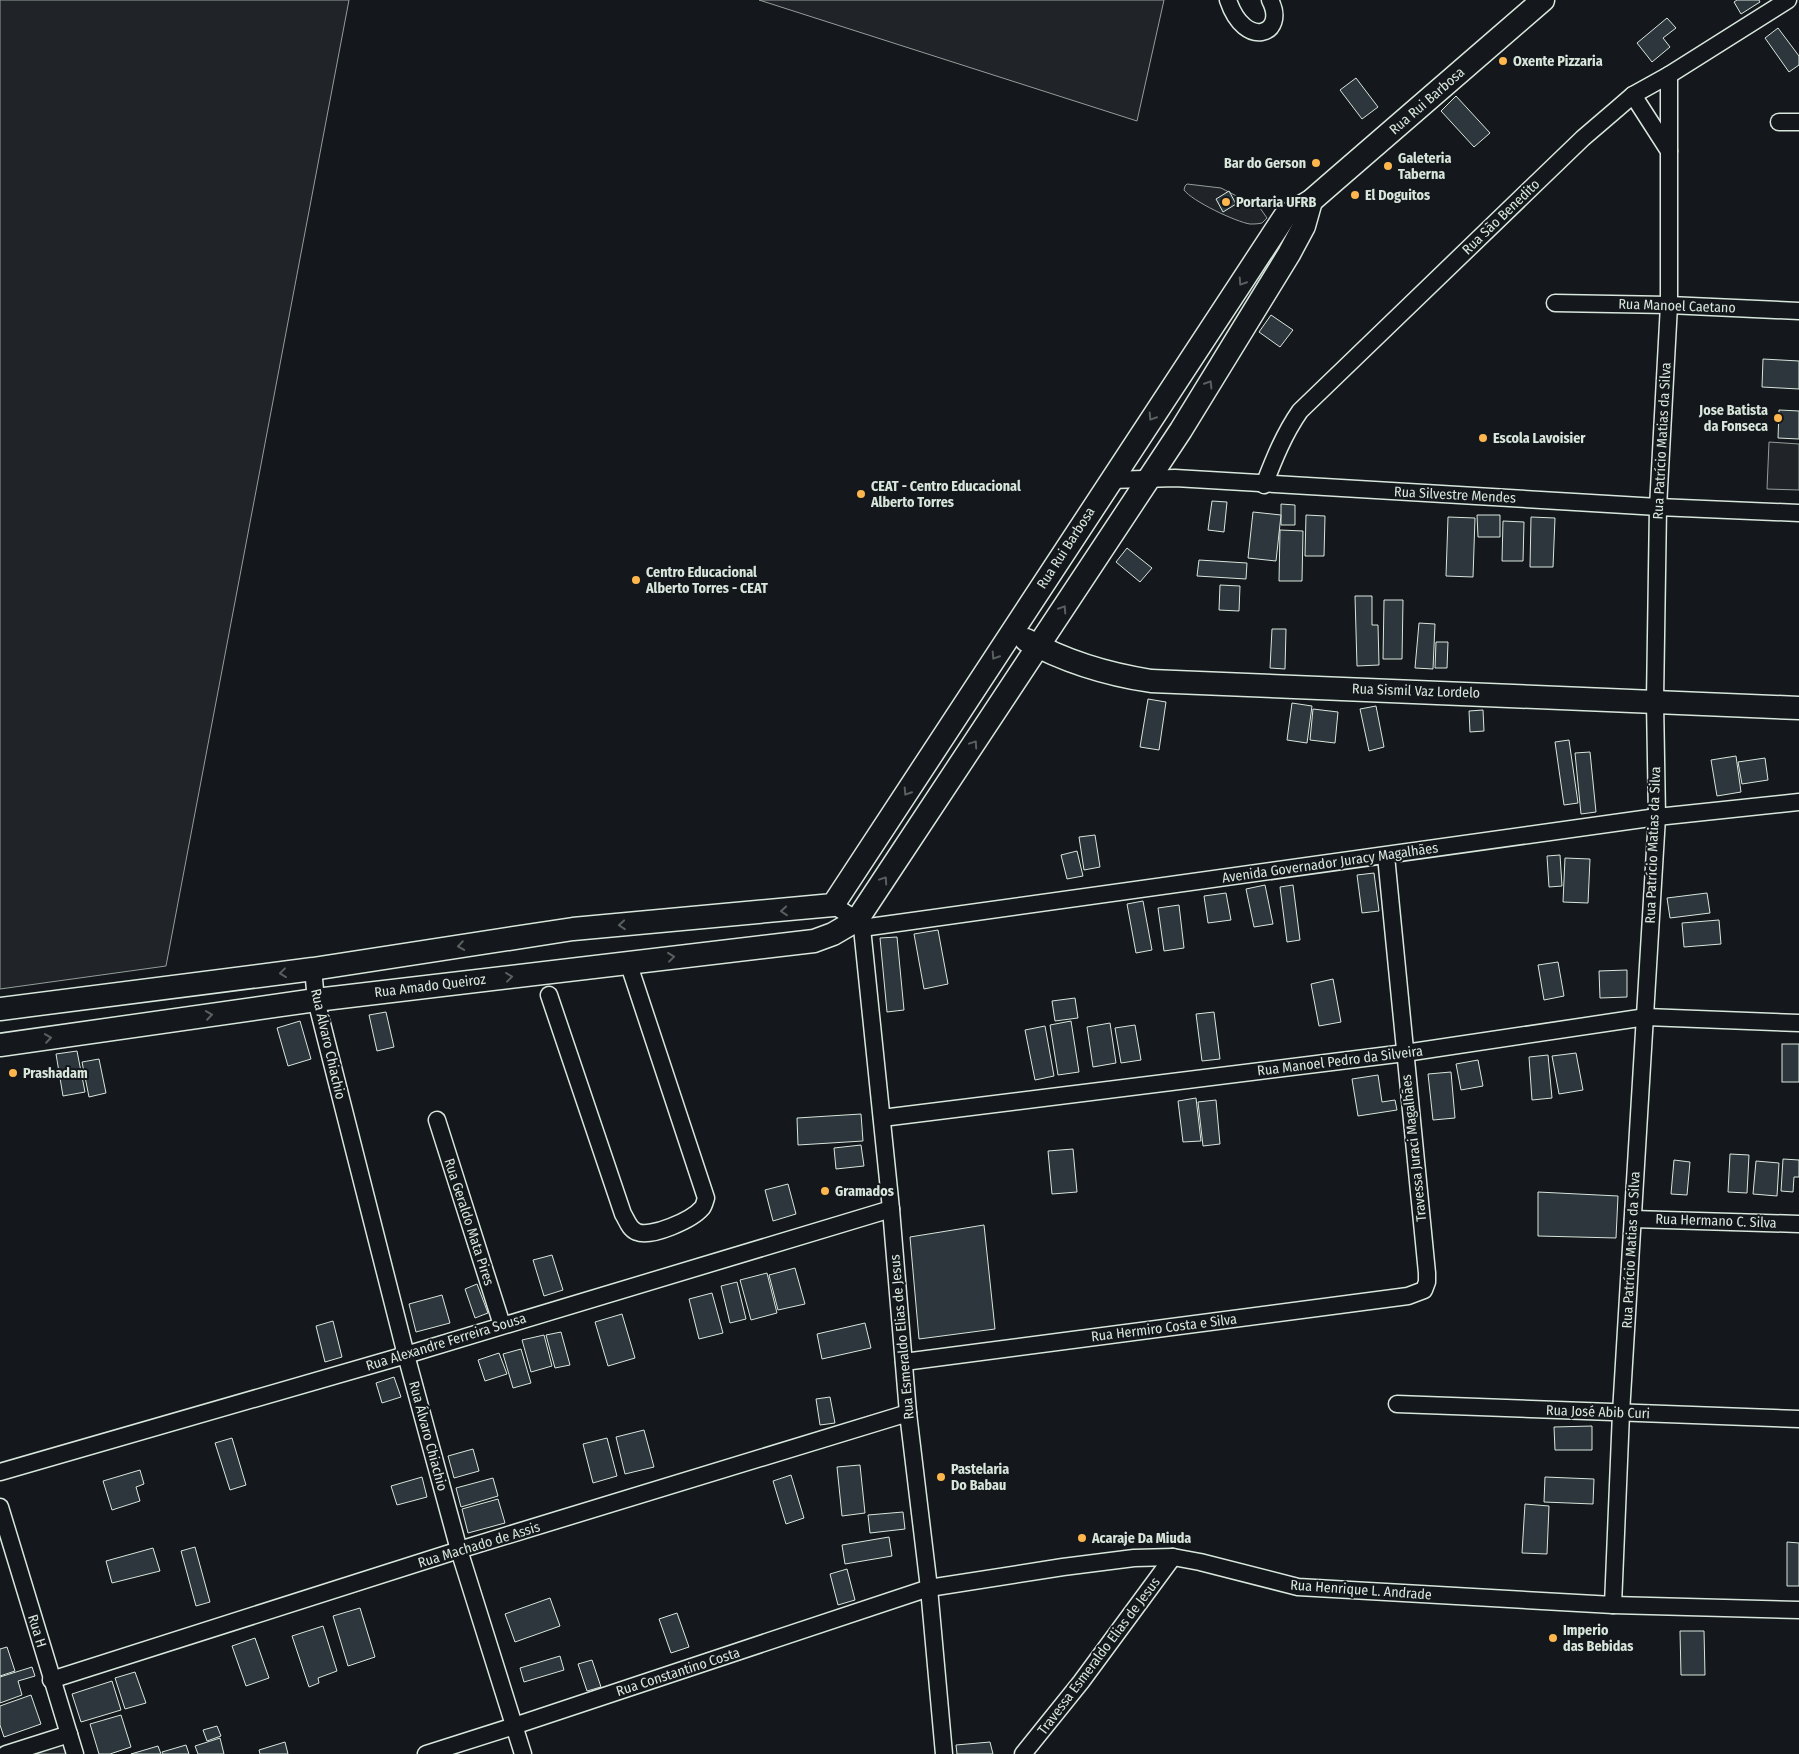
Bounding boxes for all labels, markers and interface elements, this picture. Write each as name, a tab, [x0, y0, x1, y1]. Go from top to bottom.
place label: Oxente Pizzaria	[1513, 53, 1603, 70]
marker: Oxente Pizzaria	[1497, 55, 1509, 67]
street label: Rua Rui Barbosa	[1386, 64, 1468, 138]
place label: Galeteria Taberna	[1398, 150, 1451, 183]
place label: Bar do Gerson	[1224, 155, 1306, 172]
marker: Bar do Gerson	[1310, 157, 1322, 169]
marker: Galeteria Taberna	[1382, 160, 1394, 172]
street label: Rua São Benedito	[1459, 176, 1543, 258]
place label: El Doguitos	[1365, 187, 1430, 204]
marker: El Doguitos	[1349, 189, 1361, 201]
place label: Portaria UFRB	[1236, 194, 1316, 211]
marker: Portaria UFRB	[1220, 196, 1232, 208]
one-way arrow	[1238, 277, 1248, 286]
street label: Rua Manoel Caetano	[1618, 295, 1736, 317]
street label: Rua Patrício Matias da Silva	[1649, 362, 1675, 520]
one-way arrow	[1203, 381, 1213, 390]
place label: Jose Batista da Fonseca	[1698, 402, 1768, 435]
one-way arrow	[1148, 412, 1158, 421]
marker: Jose Batista da Fonseca	[1772, 412, 1784, 424]
place label: Escola Lavoisier	[1493, 430, 1586, 447]
marker: Escola Lavoisier	[1477, 432, 1489, 444]
place label: CEAT - Centro Educacional Alberto Torres	[870, 478, 1021, 511]
street label: Rua Silvestre Mendes	[1394, 483, 1516, 507]
marker: CEAT - Centro Educacional Alberto Torres	[855, 488, 867, 500]
street label: Rua Rui Barbosa	[1033, 504, 1099, 592]
place label: Centro Educacional Alberto Torres - CEAT	[645, 564, 768, 597]
marker: Centro Educacional Alberto Torres - CEAT	[630, 574, 642, 586]
one-way arrow	[1057, 605, 1067, 614]
one-way arrow	[992, 651, 1002, 660]
street label: Rua Sismil Vaz Lordelo	[1352, 680, 1480, 702]
one-way arrow	[968, 741, 977, 750]
street label: Rua Patrício Matias da Silva	[1642, 766, 1664, 924]
one-way arrow	[903, 787, 913, 796]
street label: Avenida Governador Juracy Magalhães	[1221, 839, 1439, 887]
one-way arrow	[878, 876, 887, 885]
one-way arrow	[780, 905, 788, 916]
one-way arrow	[618, 919, 626, 930]
one-way arrow	[457, 940, 465, 951]
one-way arrow	[667, 952, 675, 963]
one-way arrow	[279, 967, 287, 978]
street label: Rua Amado Queiroz	[373, 971, 487, 1001]
one-way arrow	[506, 972, 514, 983]
street label: Rua Álvaro Chiachio	[307, 987, 350, 1101]
one-way arrow	[205, 1010, 213, 1021]
one-way arrow	[44, 1033, 53, 1043]
street label: Rua Manoel Pedro da Silveira	[1256, 1042, 1424, 1080]
place label: Prashadam	[23, 1065, 88, 1082]
marker: Prashadam	[7, 1067, 19, 1079]
street label: Travessa Juraci Magalhães	[1398, 1074, 1430, 1222]
street label: Rua Geraldo Mata Pires	[440, 1156, 498, 1288]
street label: Rua Patrício Matias da Silva	[1618, 1171, 1644, 1329]
place label: Gramados	[835, 1183, 894, 1200]
marker: Gramados	[819, 1185, 831, 1197]
street label: Rua Hermano C. Silva	[1655, 1210, 1777, 1232]
street label: Rua Esmeraldo Elias de Jesus	[886, 1254, 918, 1420]
street label: Rua Alexandre Ferreira Sousa	[364, 1309, 528, 1374]
street label: Rua Hermiro Costa e Silva	[1090, 1311, 1238, 1345]
street label: Rua Álvaro Chiachio	[405, 1379, 452, 1493]
street label: Rua José Abib Curi	[1546, 1402, 1650, 1422]
place label: Pastelaria Do Babau	[951, 1461, 1009, 1494]
marker: Pastelaria Do Babau	[935, 1471, 947, 1483]
street label: Rua Machado de Assis	[416, 1518, 542, 1572]
place label: Acaraje Da Miuda	[1091, 1530, 1191, 1547]
marker: Acaraje Da Miuda	[1076, 1532, 1088, 1544]
street label: Travessa Esmeraldo Elias de Jesus	[1034, 1574, 1164, 1738]
street label: Rua Henrique L. Andrade	[1290, 1577, 1432, 1603]
street label: Rua H	[24, 1612, 50, 1650]
place label: Imperio das Bebidas	[1563, 1622, 1633, 1655]
marker: Imperio das Bebidas	[1547, 1632, 1559, 1644]
street label: Rua Constantino Costa	[614, 1644, 742, 1700]

